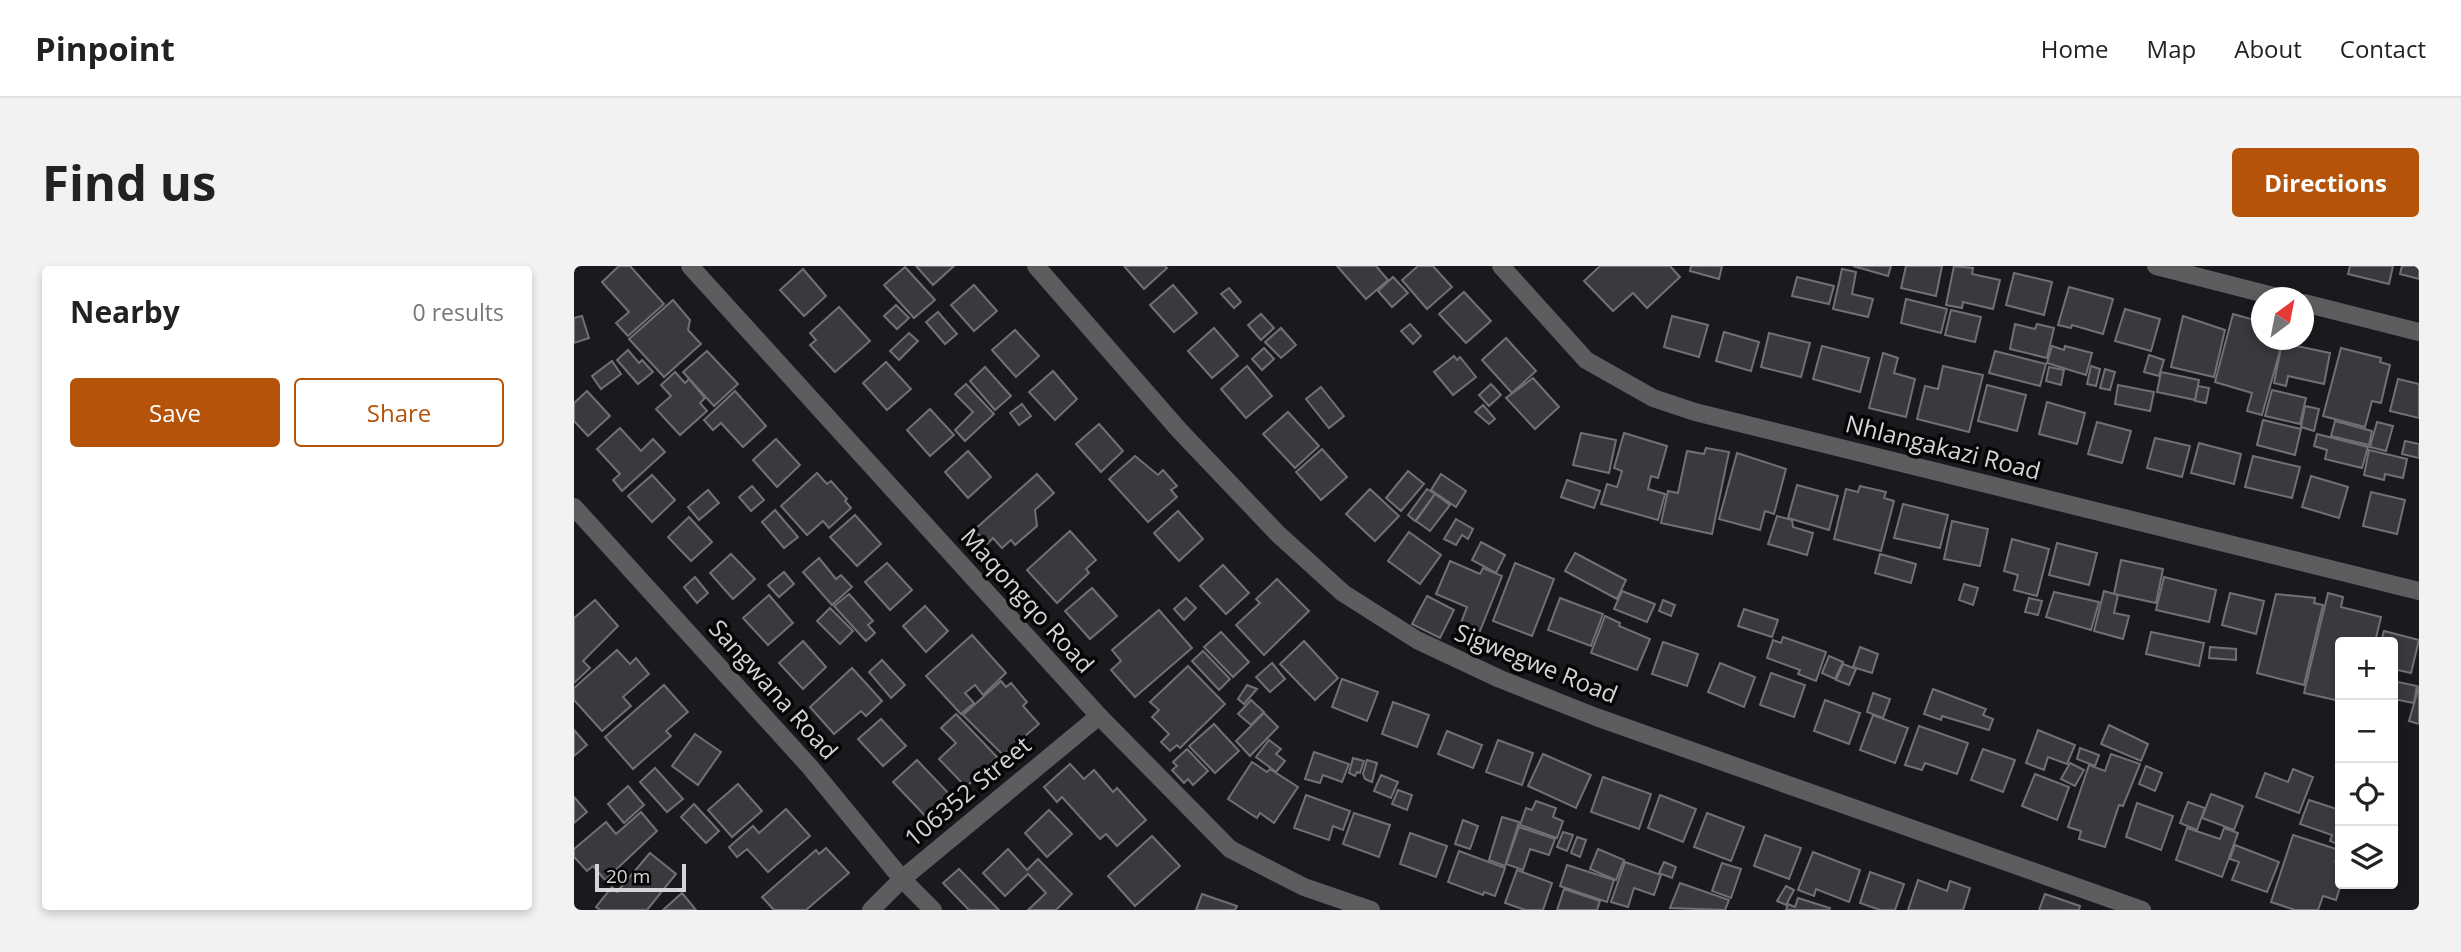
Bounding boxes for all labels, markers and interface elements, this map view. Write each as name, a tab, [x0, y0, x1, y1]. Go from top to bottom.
text: Pinpoint	[35, 26, 175, 71]
text: Home	[2041, 32, 2109, 65]
text: Map	[2147, 32, 2196, 65]
text: About	[2234, 32, 2302, 65]
text: Contact	[2340, 32, 2426, 65]
button: Directions	[2232, 148, 2419, 217]
text: Find us	[42, 149, 216, 215]
north arrow	[2251, 287, 2314, 350]
text: Nearby	[70, 291, 180, 332]
text: 0 results	[413, 296, 504, 328]
button: Save	[70, 378, 280, 447]
button: Share	[294, 378, 504, 447]
street label: Nhlangakazi Road	[1842, 406, 2044, 487]
street label: Maqongqo Road	[954, 520, 1102, 680]
street label: Sangwana Road	[702, 612, 846, 766]
street label: Sigwegwe Road	[1450, 615, 1623, 710]
map controls	[2335, 637, 2398, 889]
button: +	[2335, 637, 2398, 700]
button: −	[2335, 700, 2398, 763]
street label: 106352 Street	[897, 728, 1037, 854]
button: locate	[2335, 763, 2398, 826]
button: layers	[2335, 826, 2398, 889]
scale bar	[595, 861, 686, 893]
text: 20 m	[606, 863, 650, 889]

